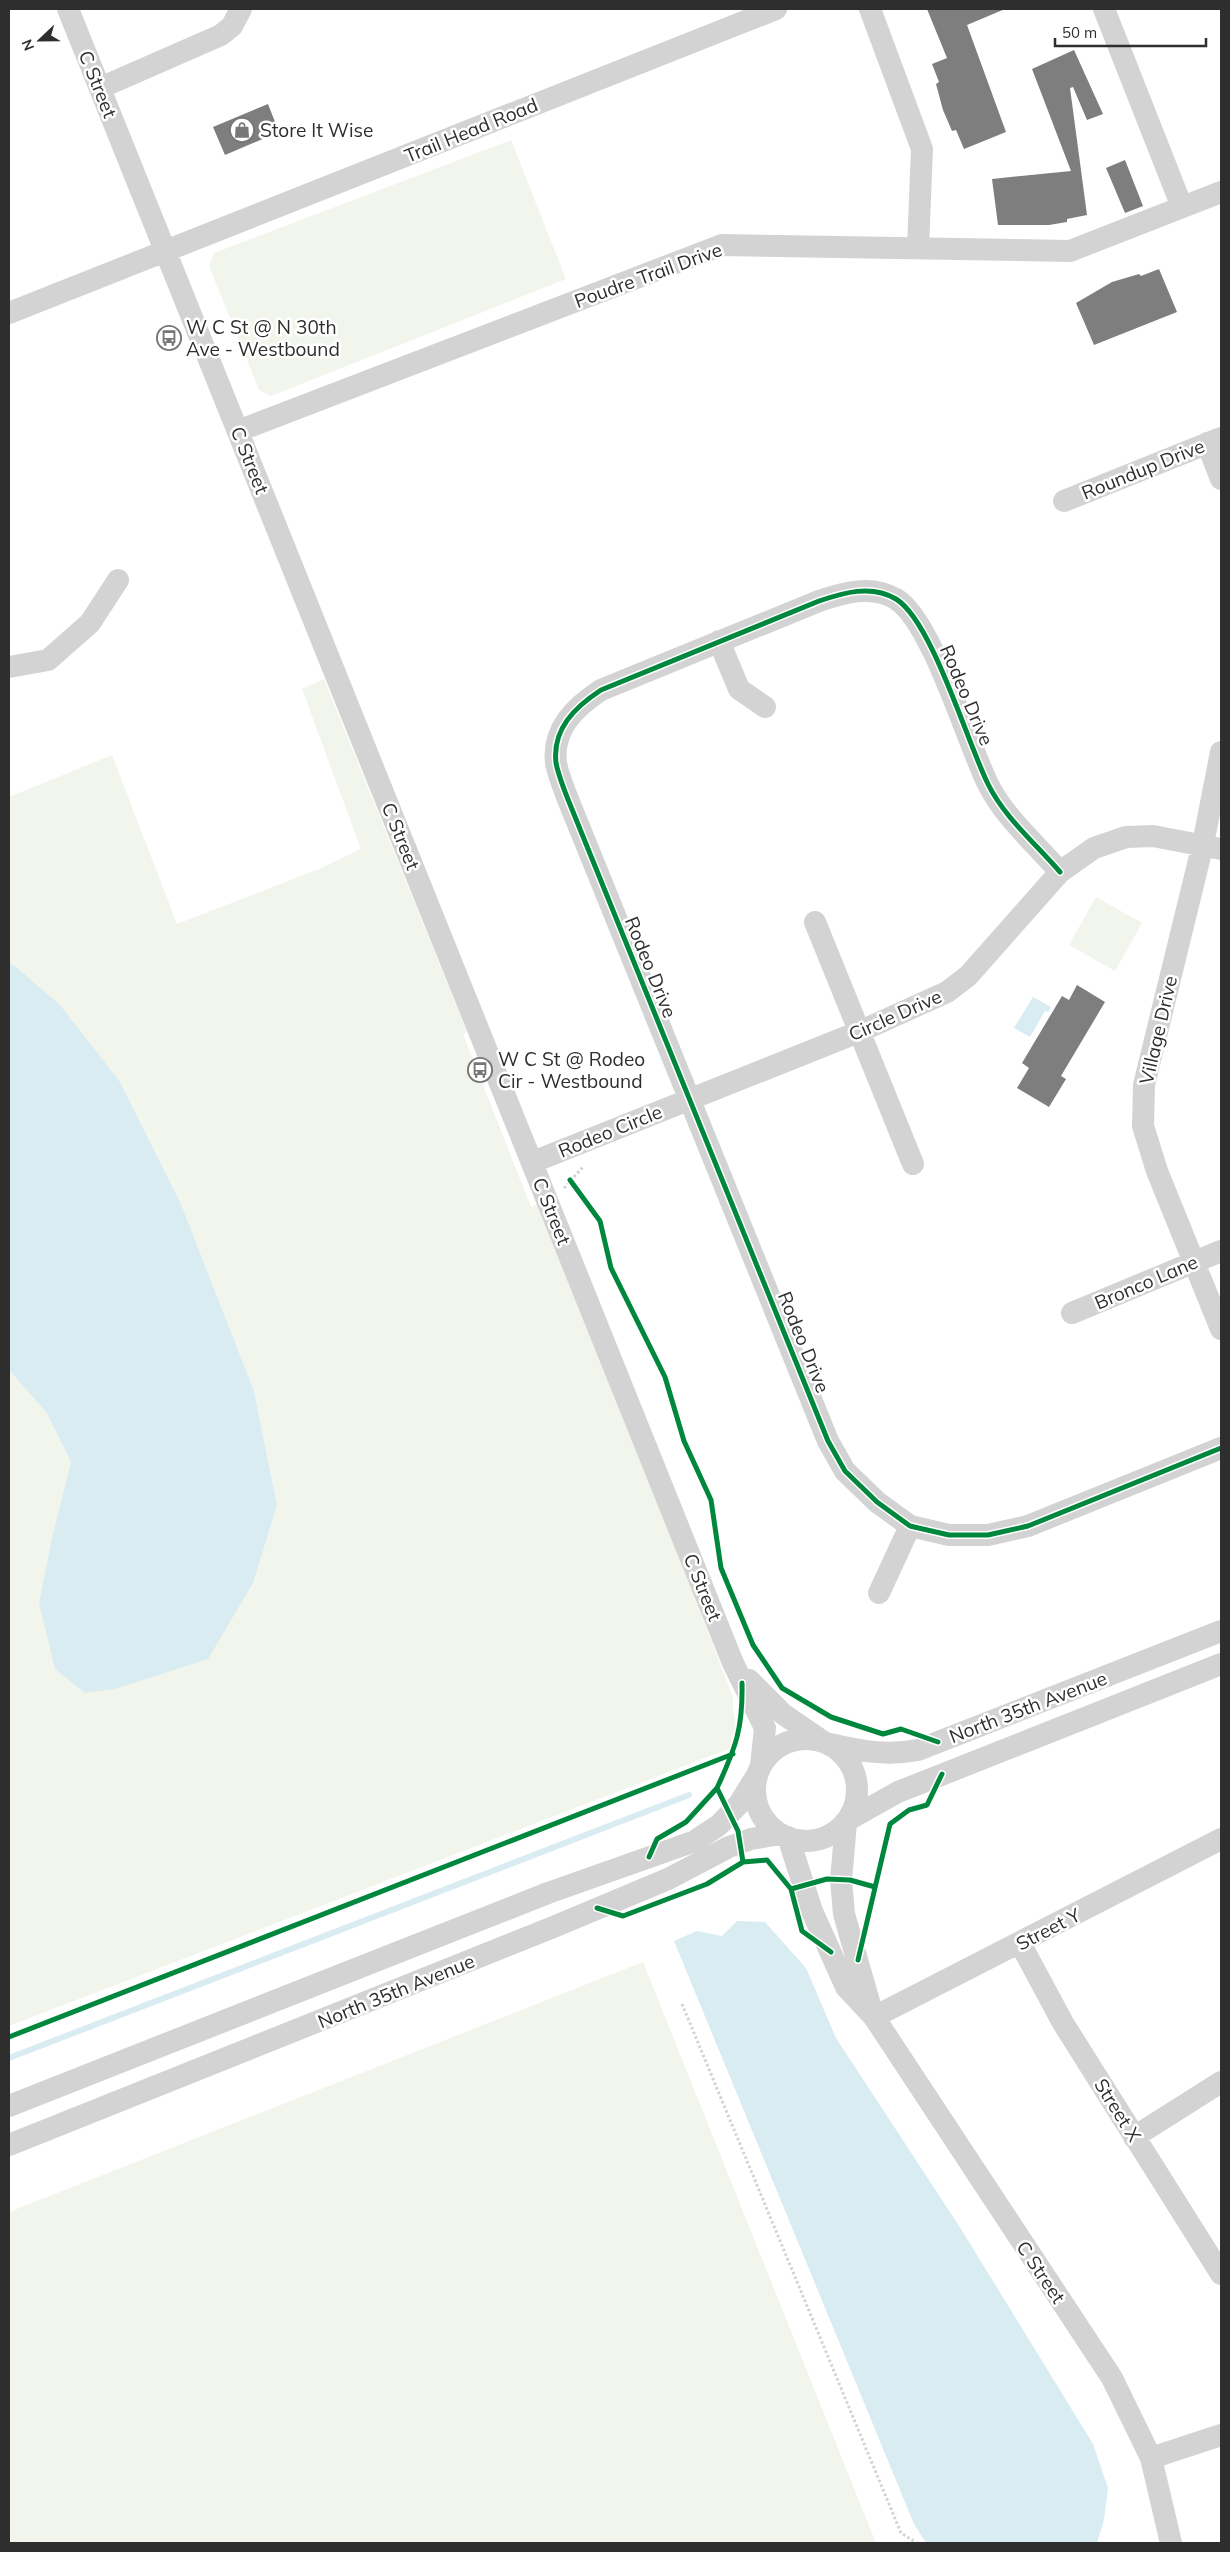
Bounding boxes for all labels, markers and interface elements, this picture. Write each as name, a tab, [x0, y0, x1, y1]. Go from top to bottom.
north arrow	[15, 15, 65, 65]
scale bar	[1055, 15, 1206, 47]
text: 50 m	[1062, 23, 1097, 42]
text: N	[18, 37, 38, 53]
street label: C Street	[74, 47, 122, 122]
street label: Trail Head Road	[401, 92, 541, 168]
shop icon: Store It Wise	[229, 117, 255, 143]
place label: Store It Wise	[260, 118, 373, 142]
street label: Poudre Trail Drive	[571, 237, 725, 313]
place label: W C St @ N 30th Ave - Westbound	[186, 315, 340, 361]
bus stop icon: W C St @ N 30th Ave - Westbound	[156, 325, 182, 351]
street label: C Street	[226, 423, 274, 498]
street label: Roundup Drive	[1078, 433, 1208, 505]
street label: Rodeo Drive	[935, 641, 999, 749]
street label: C Street	[377, 799, 425, 874]
street label: Rodeo Drive	[620, 913, 682, 1021]
street label: Village Drive	[1134, 973, 1182, 1087]
street label: Circle Drive	[845, 984, 945, 1046]
place label: W C St @ Rodeo Cir - Westbound	[498, 1047, 645, 1093]
bus stop icon: W C St @ Rodeo Cir - Westbound	[467, 1057, 493, 1083]
street label: Rodeo Circle	[555, 1099, 665, 1163]
street label: C Street	[528, 1174, 576, 1249]
street label: Bronco Lane	[1091, 1249, 1201, 1315]
street label: Rodeo Drive	[773, 1288, 835, 1396]
street label: C Street	[679, 1550, 727, 1625]
street label: North 35th Avenue	[946, 1666, 1110, 1748]
street label: Street Y	[1012, 1902, 1085, 1955]
street label: North 35th Avenue	[314, 1949, 478, 2033]
street label: Street X	[1089, 2074, 1147, 2147]
street label: C Street	[1011, 2236, 1071, 2308]

